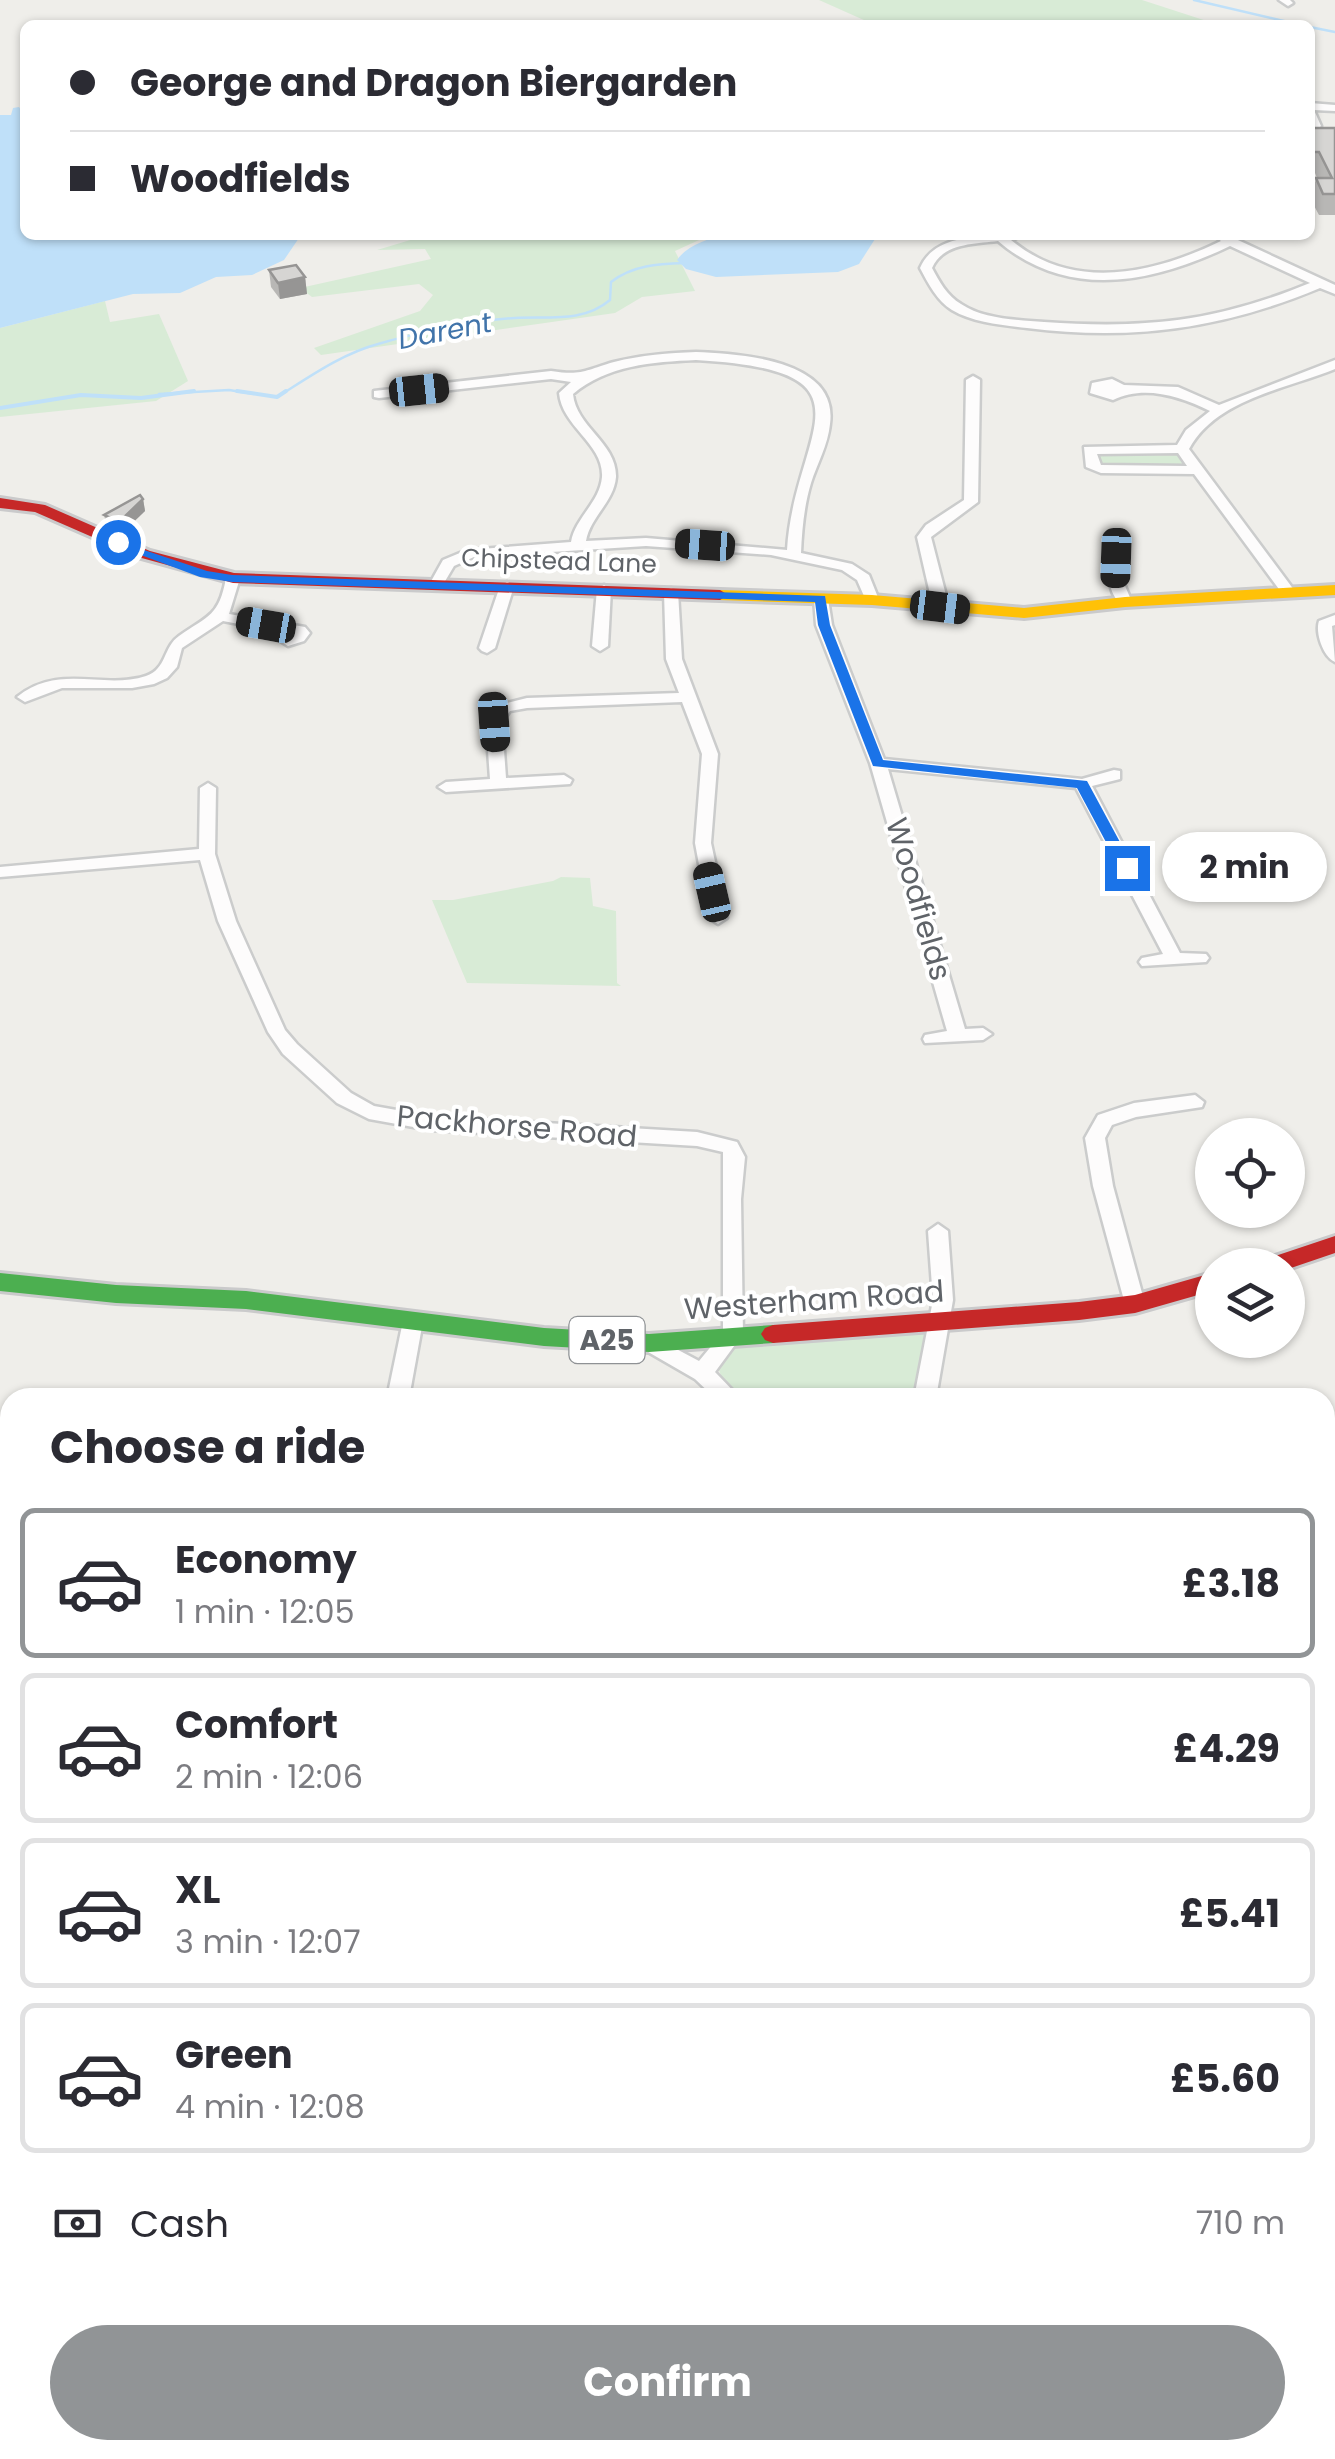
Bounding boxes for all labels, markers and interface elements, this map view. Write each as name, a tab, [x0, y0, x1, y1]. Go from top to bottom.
text: George and Dragon Biergarden	[130, 56, 737, 109]
text: Woodfields	[130, 152, 351, 205]
water label: Darent	[395, 303, 496, 359]
car	[388, 372, 450, 408]
route start	[96, 520, 141, 565]
car	[1100, 527, 1132, 589]
car	[674, 528, 736, 562]
street label: Chipstead Lane	[461, 540, 657, 582]
car	[908, 588, 972, 626]
car	[234, 605, 298, 645]
car	[477, 691, 511, 753]
street label: Woodfields	[875, 813, 963, 985]
callout: 2 min	[1162, 833, 1327, 903]
text: 2 min	[1200, 844, 1289, 889]
route end	[1105, 846, 1150, 891]
car	[691, 859, 733, 925]
street label: Packhorse Road	[395, 1094, 639, 1158]
map controls	[1195, 1118, 1305, 1358]
button: locate	[1195, 1118, 1305, 1228]
button: layers	[1195, 1248, 1305, 1358]
street label: Westerham Road	[682, 1269, 946, 1331]
road number: A25	[570, 1317, 644, 1363]
text: Choose a ride	[50, 1416, 365, 1479]
text: Economy	[175, 1533, 357, 1586]
icon: car	[55, 1538, 145, 1628]
text: £3.18	[1182, 1557, 1280, 1610]
text: 1 min · 12:05	[175, 1589, 355, 1634]
text: Comfort	[175, 1698, 338, 1751]
icon: car	[55, 1703, 145, 1793]
text: £4.29	[1173, 1722, 1280, 1775]
text: 2 min · 12:06	[175, 1754, 363, 1799]
text: XL	[175, 1863, 220, 1916]
icon: car	[55, 1868, 145, 1958]
text: £5.41	[1179, 1887, 1280, 1940]
text: 3 min · 12:07	[175, 1919, 361, 1964]
text: Green	[175, 2028, 293, 2081]
icon: car	[55, 2033, 145, 2123]
text: £5.60	[1170, 2052, 1280, 2105]
text: 4 min · 12:08	[175, 2084, 365, 2129]
icon: cash	[50, 2196, 105, 2251]
text: Cash	[130, 2197, 229, 2250]
text: 710 m	[1196, 2200, 1285, 2245]
button: Confirm	[50, 2325, 1285, 2440]

